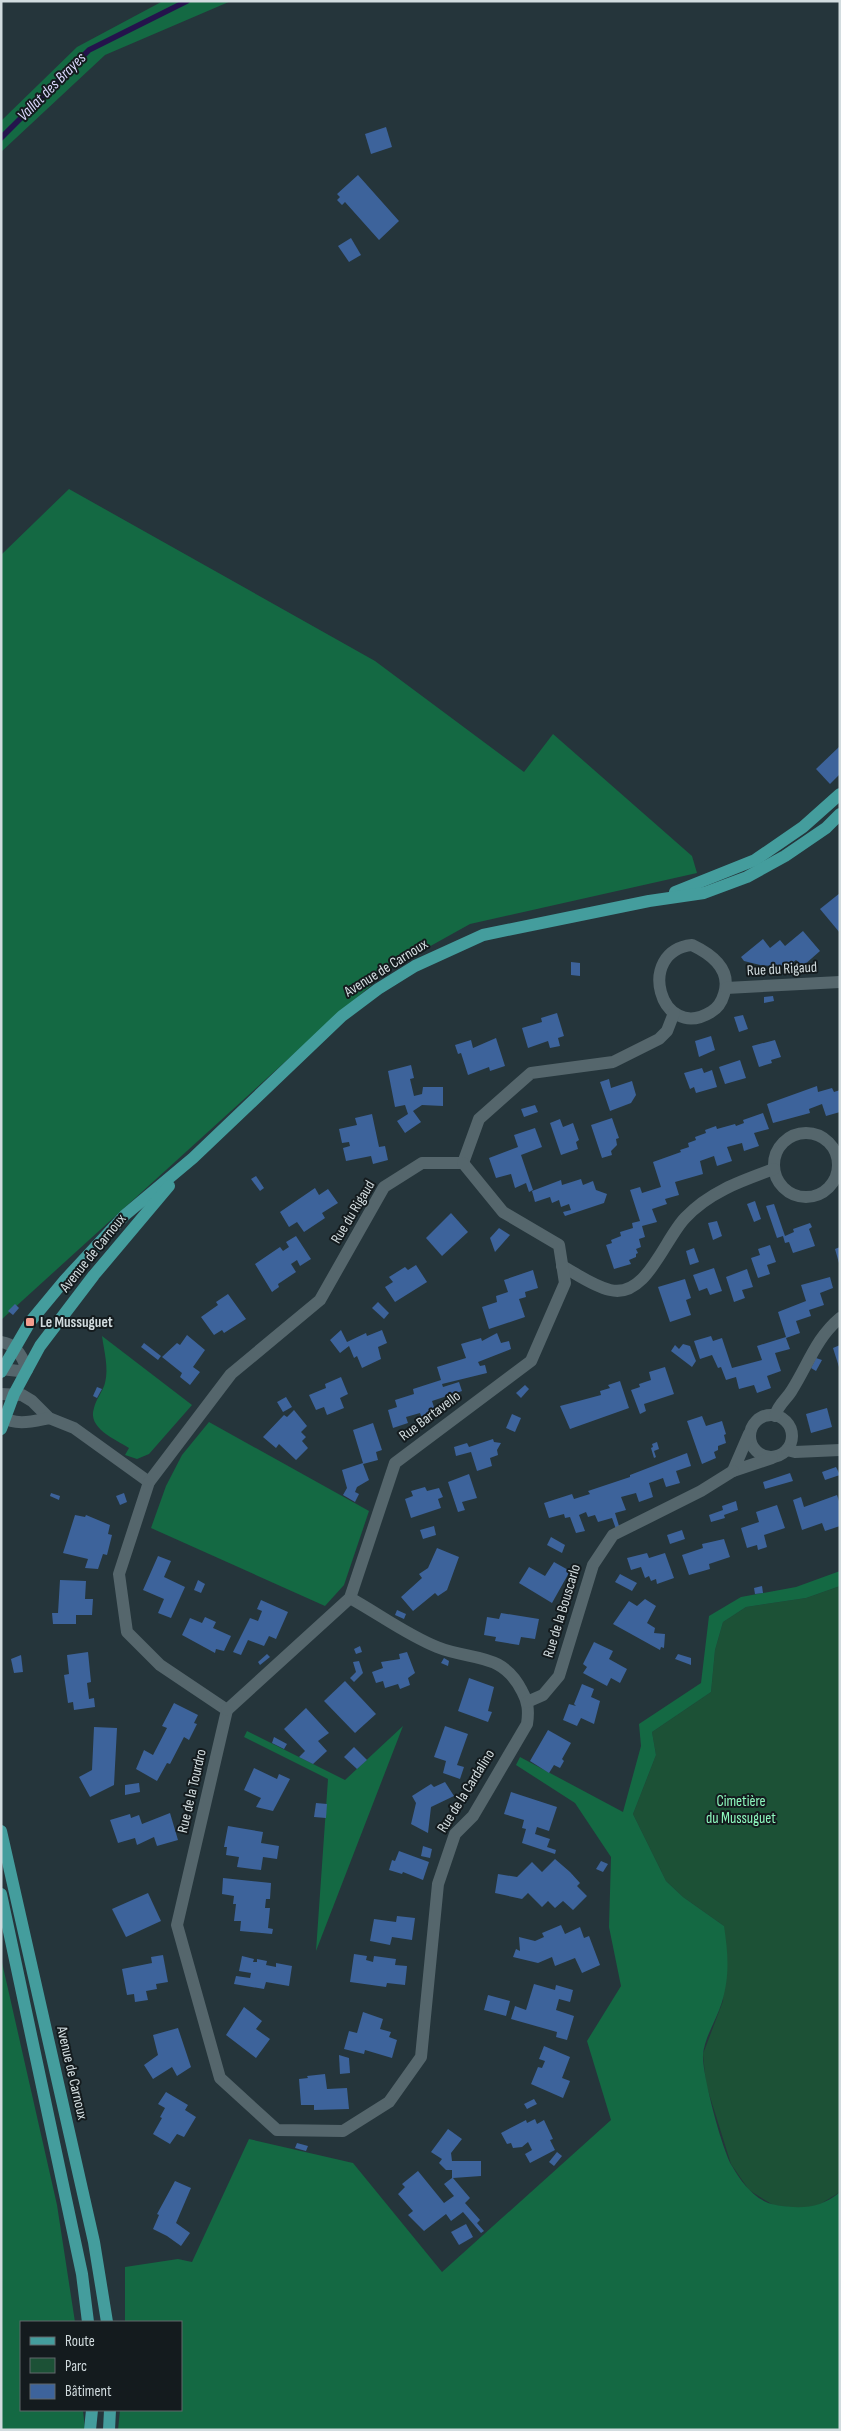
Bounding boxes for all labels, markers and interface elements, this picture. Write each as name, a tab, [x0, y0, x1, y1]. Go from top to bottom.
water label: Vallat des Brayes	[14, 49, 90, 125]
street label: Avenue de Carnoux	[340, 934, 432, 1002]
street label: Rue du Rigaud	[746, 958, 818, 980]
street label: Rue du Rigaud	[327, 1177, 379, 1247]
street label: Avenue de Carnoux	[55, 1210, 131, 1297]
place label: Le Mussuguet	[40, 1313, 113, 1332]
marker: Le Mussuguet	[24, 1316, 36, 1328]
street label: Rue Bartavello	[395, 1387, 465, 1445]
street label: Rue de la Bouscarlo	[539, 1562, 585, 1660]
street label: Rue de la Cardalino	[433, 1746, 499, 1836]
street label: Rue de la Tourdro	[173, 1747, 211, 1835]
park label: Cimetière du Mussuguet	[706, 1792, 776, 1828]
street label: Avenue de Carnoux	[52, 2023, 92, 2122]
legend	[20, 2321, 182, 2411]
text: Route	[65, 2332, 95, 2351]
text: Parc	[65, 2357, 87, 2376]
text: Bâtiment	[65, 2382, 112, 2401]

